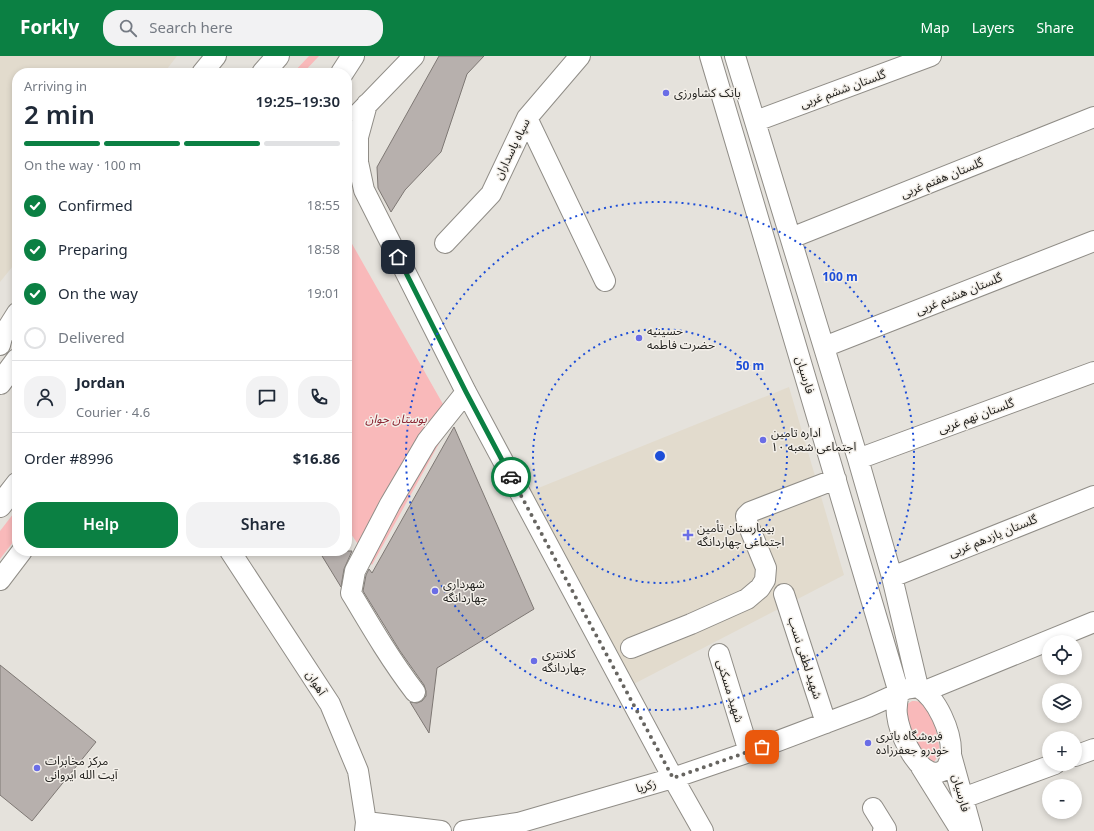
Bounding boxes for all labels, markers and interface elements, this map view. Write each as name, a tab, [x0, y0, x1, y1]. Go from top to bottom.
text: Forkly	[20, 8, 79, 48]
search box	[103, 10, 383, 46]
text: Search here	[149, 12, 233, 44]
text: Map	[921, 14, 950, 43]
text: Layers	[972, 14, 1014, 43]
text: Share	[1036, 14, 1074, 43]
icon: search	[117, 17, 139, 39]
street label: گلستان ششم غربی	[797, 62, 891, 117]
text: Arriving in	[24, 73, 87, 101]
place label: بانک کشاورزی	[674, 81, 741, 106]
text: 19:25–19:30	[255, 86, 340, 118]
text: 2 min	[24, 88, 95, 143]
marker: بانک کشاورزی	[661, 88, 671, 98]
street label: سپاه پاسداران	[487, 114, 538, 184]
street label: گلستان هفتم غربی	[897, 150, 989, 206]
text: On the way · 100 m	[24, 152, 141, 180]
text: Confirmed	[58, 190, 133, 222]
text: 18:55	[307, 192, 340, 220]
icon: check	[24, 195, 46, 217]
text: Preparing	[58, 234, 128, 266]
text: 18:58	[307, 236, 340, 264]
icon: check	[24, 239, 46, 261]
pin	[381, 240, 415, 274]
icon: home	[387, 246, 409, 268]
text: 100 m	[822, 265, 858, 290]
street label: گلستان هشتم غربی	[912, 265, 1007, 323]
text: On the way	[58, 278, 138, 310]
text: 19:01	[307, 280, 340, 308]
icon: check	[24, 283, 46, 305]
place label: حسینیه حضرت فاطمه	[647, 319, 715, 358]
text: Delivered	[58, 322, 125, 354]
marker: حسینیه حضرت فاطمه	[634, 333, 644, 343]
street label: فارسیان	[787, 353, 822, 397]
text: 50 m	[736, 354, 764, 379]
text: Jordan	[76, 367, 125, 399]
button: person	[24, 376, 66, 418]
button: chat	[246, 376, 288, 418]
button: phone	[298, 376, 340, 418]
street label: گلستان نهم غربی	[934, 391, 1019, 442]
text: Courier · 4.6	[76, 399, 150, 427]
park label: بوستان جوان	[365, 407, 427, 432]
place label: اداره تامین اجتماعی شعبه ۱۰	[771, 421, 856, 460]
marker: اداره تامین اجتماعی شعبه ۱۰	[758, 435, 768, 445]
text: Order #8996	[24, 443, 113, 475]
text: $16.86	[293, 443, 340, 475]
centre of rings	[653, 449, 667, 463]
courier	[491, 457, 531, 497]
icon: car	[500, 466, 522, 488]
button: Help	[24, 502, 178, 548]
button: Share	[186, 502, 340, 548]
street label: گلستان یازدهم غربی	[945, 507, 1042, 566]
place label: بیمارستان تأمین اجتماعی چهاردانگه	[697, 516, 784, 555]
marker: بیمارستان تأمین اجتماعی چهاردانگه	[682, 529, 694, 541]
place label: شهرداری چهاردانگه	[443, 572, 487, 611]
marker: شهرداری چهاردانگه	[430, 586, 440, 596]
street label: شهید لطفی نسب	[779, 614, 830, 703]
map controls	[1042, 635, 1082, 819]
button: locate	[1042, 635, 1082, 675]
place label: کلانتری چهاردانگه	[542, 642, 586, 681]
marker: کلانتری چهاردانگه	[529, 656, 539, 666]
street label: شهید مسکنی	[708, 656, 751, 726]
street label: آهوان	[298, 665, 334, 702]
button: layers	[1042, 683, 1082, 723]
place label: فروشگاه باتری خودرو جعفرزاده	[876, 724, 949, 763]
pin	[745, 730, 779, 764]
button: +	[1042, 731, 1082, 771]
icon: bag	[751, 736, 773, 758]
marker: فروشگاه باتری خودرو جعفرزاده	[863, 738, 873, 748]
place label: مرکز مخابرات آیت الله ایروانی	[45, 749, 118, 788]
marker: مرکز مخابرات آیت الله ایروانی	[32, 763, 42, 773]
street label: فارسیان	[943, 771, 978, 815]
street label: زکریا	[633, 772, 659, 801]
button: −	[1042, 779, 1082, 819]

